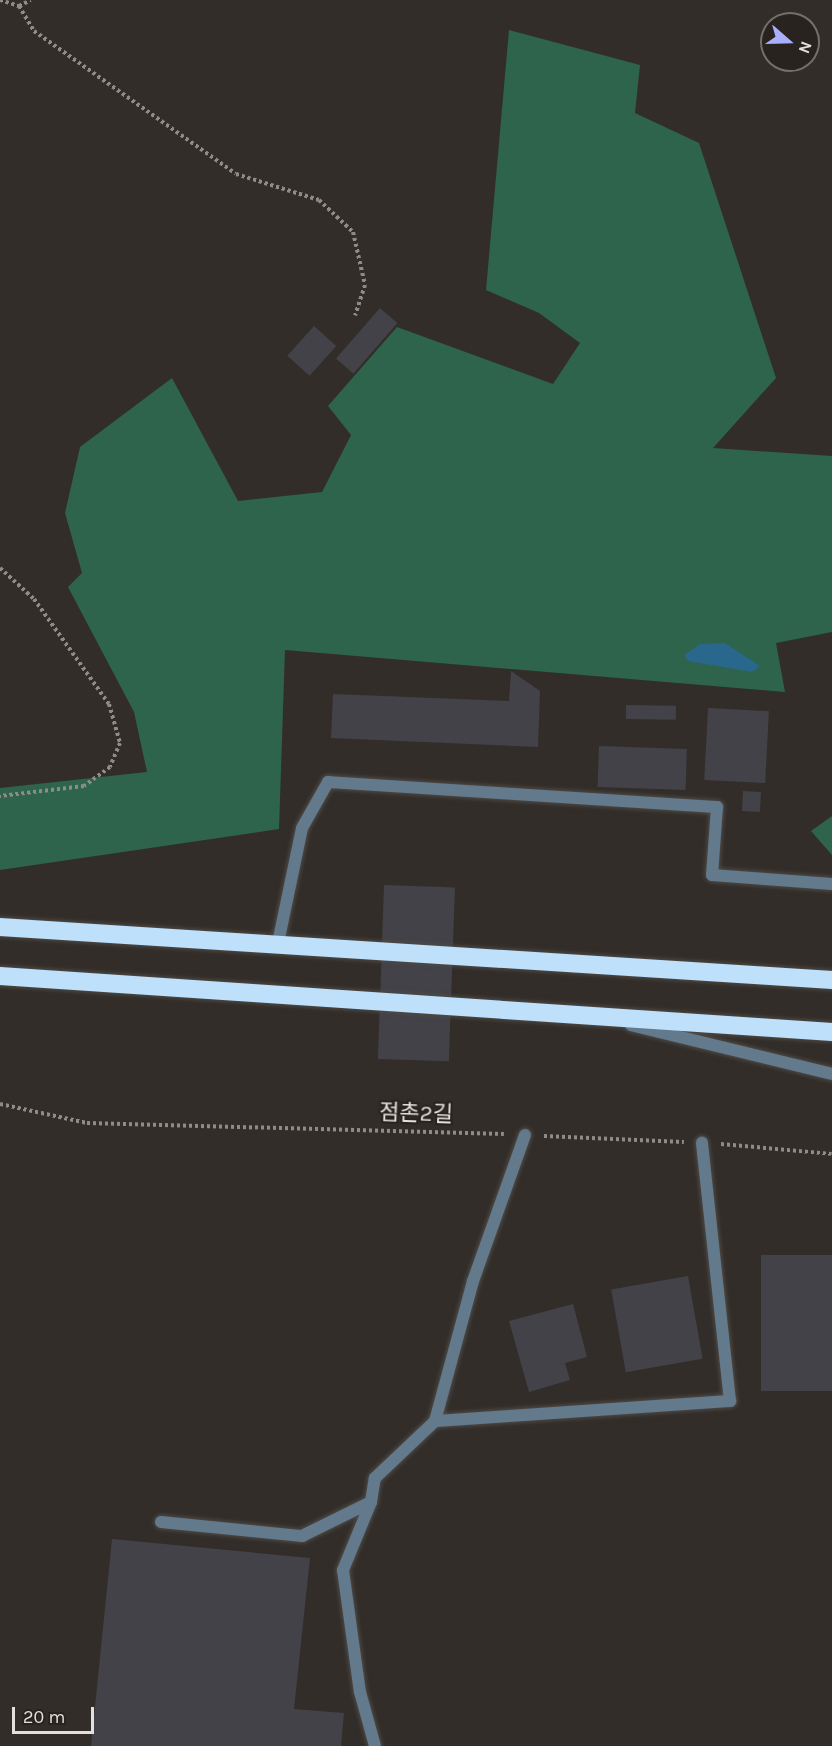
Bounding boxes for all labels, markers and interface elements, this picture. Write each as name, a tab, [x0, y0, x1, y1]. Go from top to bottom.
north arrow	[760, 12, 820, 72]
text: N	[795, 39, 816, 56]
street label: 점촌2길	[379, 1100, 453, 1128]
scale bar	[15, 1695, 98, 1733]
text: 20 m	[23, 1706, 65, 1728]

